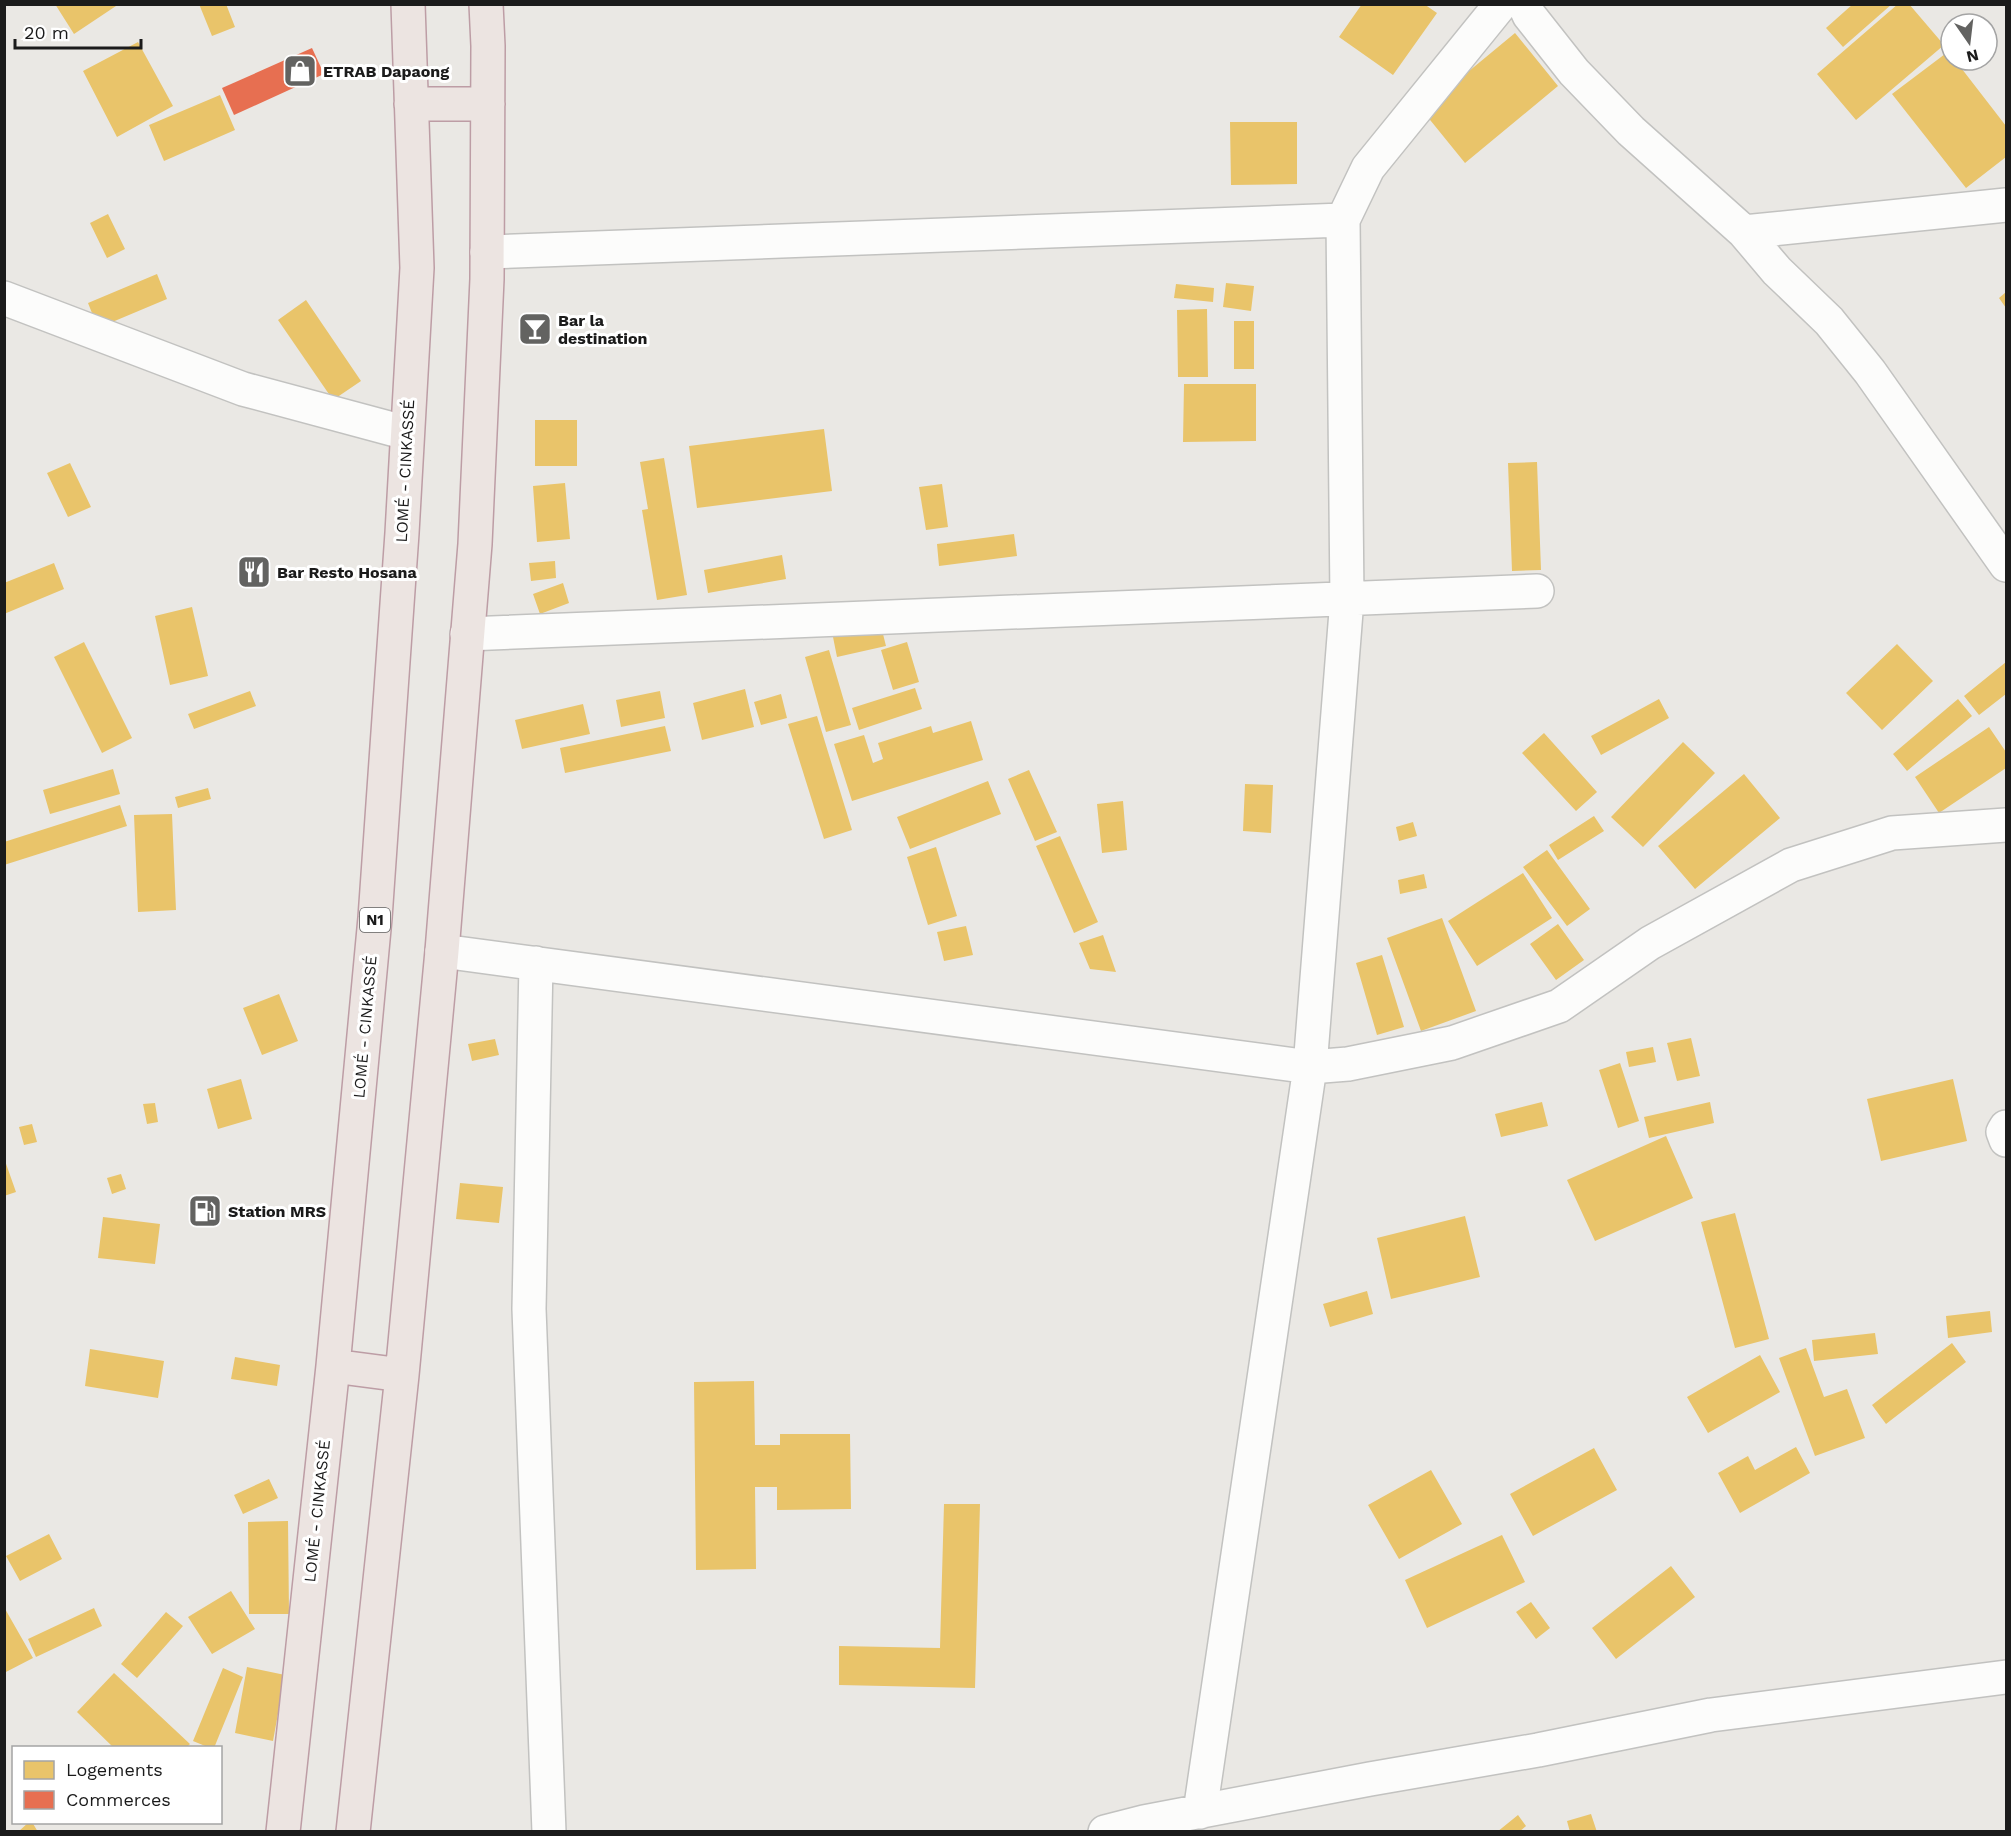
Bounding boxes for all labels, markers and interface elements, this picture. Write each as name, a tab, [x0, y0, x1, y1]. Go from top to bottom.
scale bar	[15, 12, 141, 50]
north arrow	[1939, 12, 1999, 72]
text: 20 m	[24, 22, 69, 43]
text: N	[1964, 45, 1981, 67]
shop icon: ETRAB Dapaong	[282, 53, 318, 89]
place label: ETRAB Dapaong	[323, 62, 449, 81]
bar icon: Bar la destination	[517, 311, 553, 347]
place label: Bar la destination	[558, 311, 648, 348]
street label: LOMÉ - CINKASSÉ	[392, 399, 418, 543]
restaurant icon: Bar Resto Hosana	[236, 554, 272, 590]
place label: Bar Resto Hosana	[277, 563, 417, 582]
road number: N1	[360, 908, 390, 932]
street label: LOMÉ - CINKASSÉ	[349, 955, 381, 1099]
fuel station icon: Station MRS	[187, 1193, 223, 1229]
place label: Station MRS	[228, 1202, 326, 1221]
street label: LOMÉ - CINKASSÉ	[300, 1439, 334, 1583]
legend	[12, 1746, 222, 1824]
text: Logements	[66, 1759, 163, 1780]
text: Commerces	[66, 1789, 171, 1810]

